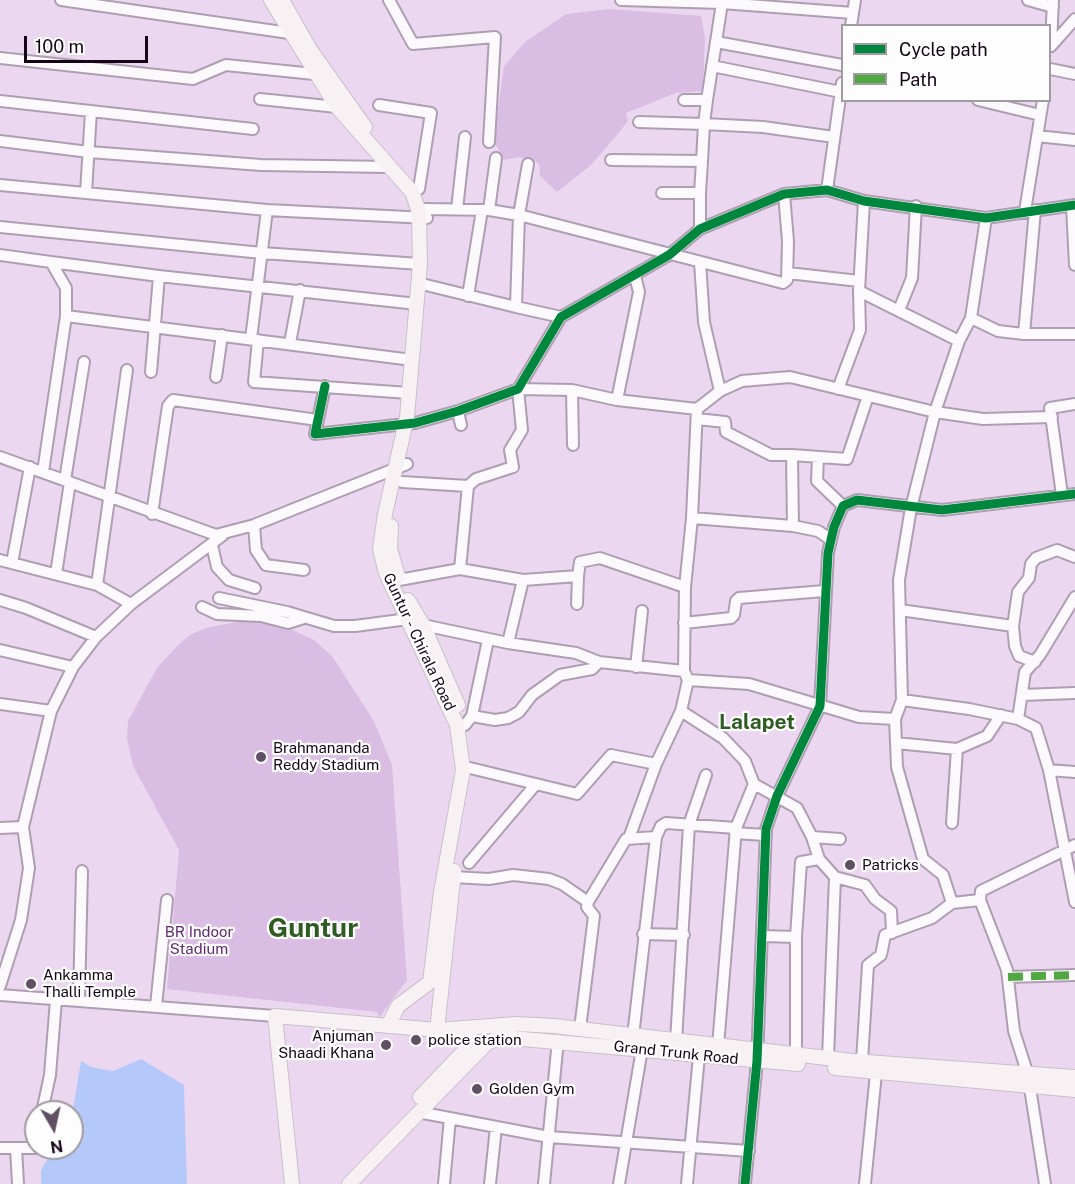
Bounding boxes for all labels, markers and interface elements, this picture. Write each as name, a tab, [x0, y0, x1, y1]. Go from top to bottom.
scale bar	[27, 24, 152, 62]
legend	[841, 24, 1051, 102]
text: 100 m	[35, 36, 84, 57]
text: Cycle path	[899, 39, 988, 60]
text: Path	[899, 69, 937, 90]
street label: Guntur - Chirala Road	[379, 570, 459, 714]
district label: Lalapet	[719, 710, 795, 736]
place label: Brahmananda Reddy Stadium	[273, 739, 379, 774]
marker: Brahmananda Reddy Stadium	[254, 750, 268, 764]
place label: Patricks	[862, 856, 919, 874]
marker: Patricks	[843, 858, 857, 872]
district label: Guntur	[268, 913, 358, 945]
park label: BR Indoor Stadium	[165, 923, 233, 958]
place label: Ankamma Thalli Temple	[43, 966, 136, 1001]
marker: Ankamma Thalli Temple	[24, 977, 38, 991]
place label: Anjuman Shaadi Khana	[278, 1027, 374, 1062]
place label: police station	[428, 1031, 522, 1049]
marker: police station	[409, 1033, 423, 1047]
street label: Grand Trunk Road	[613, 1037, 739, 1069]
marker: Anjuman Shaadi Khana	[379, 1038, 393, 1052]
place label: Golden Gym	[489, 1080, 574, 1098]
marker: Golden Gym	[470, 1082, 484, 1096]
north arrow	[24, 1100, 84, 1160]
text: N	[49, 1136, 64, 1157]

